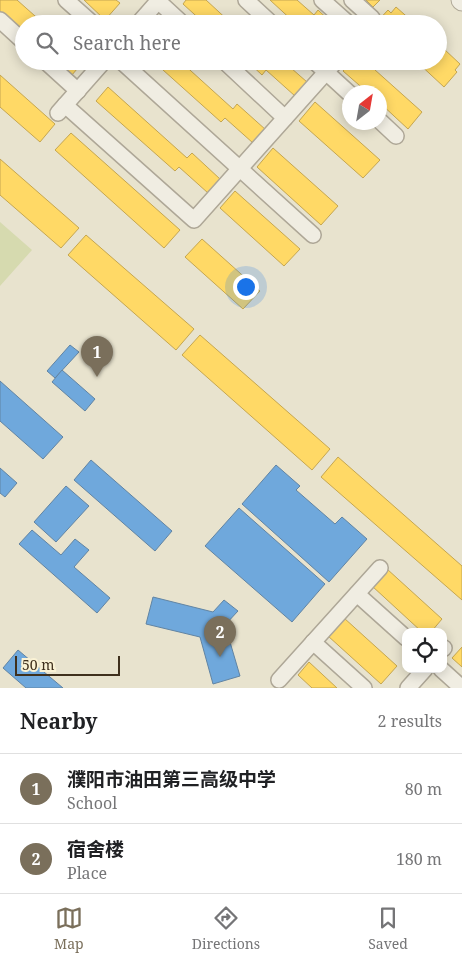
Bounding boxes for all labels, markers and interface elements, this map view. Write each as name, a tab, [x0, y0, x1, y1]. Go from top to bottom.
search box	[15, 15, 447, 70]
icon: search	[33, 29, 61, 57]
text: Search here	[73, 30, 181, 56]
north arrow	[342, 85, 387, 130]
your location	[233, 274, 259, 300]
pin: 1	[81, 336, 113, 377]
pin: 2	[204, 616, 236, 657]
map controls	[402, 628, 447, 673]
button: locate	[402, 628, 447, 673]
scale bar	[15, 653, 120, 676]
text: 50 m	[22, 655, 55, 674]
text: Nearby	[20, 707, 98, 735]
text: 2 results	[378, 710, 442, 732]
text: 濮阳市油田第三高级中学	[67, 766, 276, 792]
text: 1	[31, 778, 41, 800]
text: 80 m	[405, 778, 442, 800]
text: School	[67, 792, 117, 814]
text: 宿舍楼	[67, 836, 124, 862]
text: 2	[31, 848, 41, 870]
text: 180 m	[396, 848, 442, 870]
text: Place	[67, 862, 107, 884]
tab: Map	[54, 904, 84, 953]
tab: Directions	[192, 904, 260, 953]
tab: Saved	[368, 904, 408, 953]

